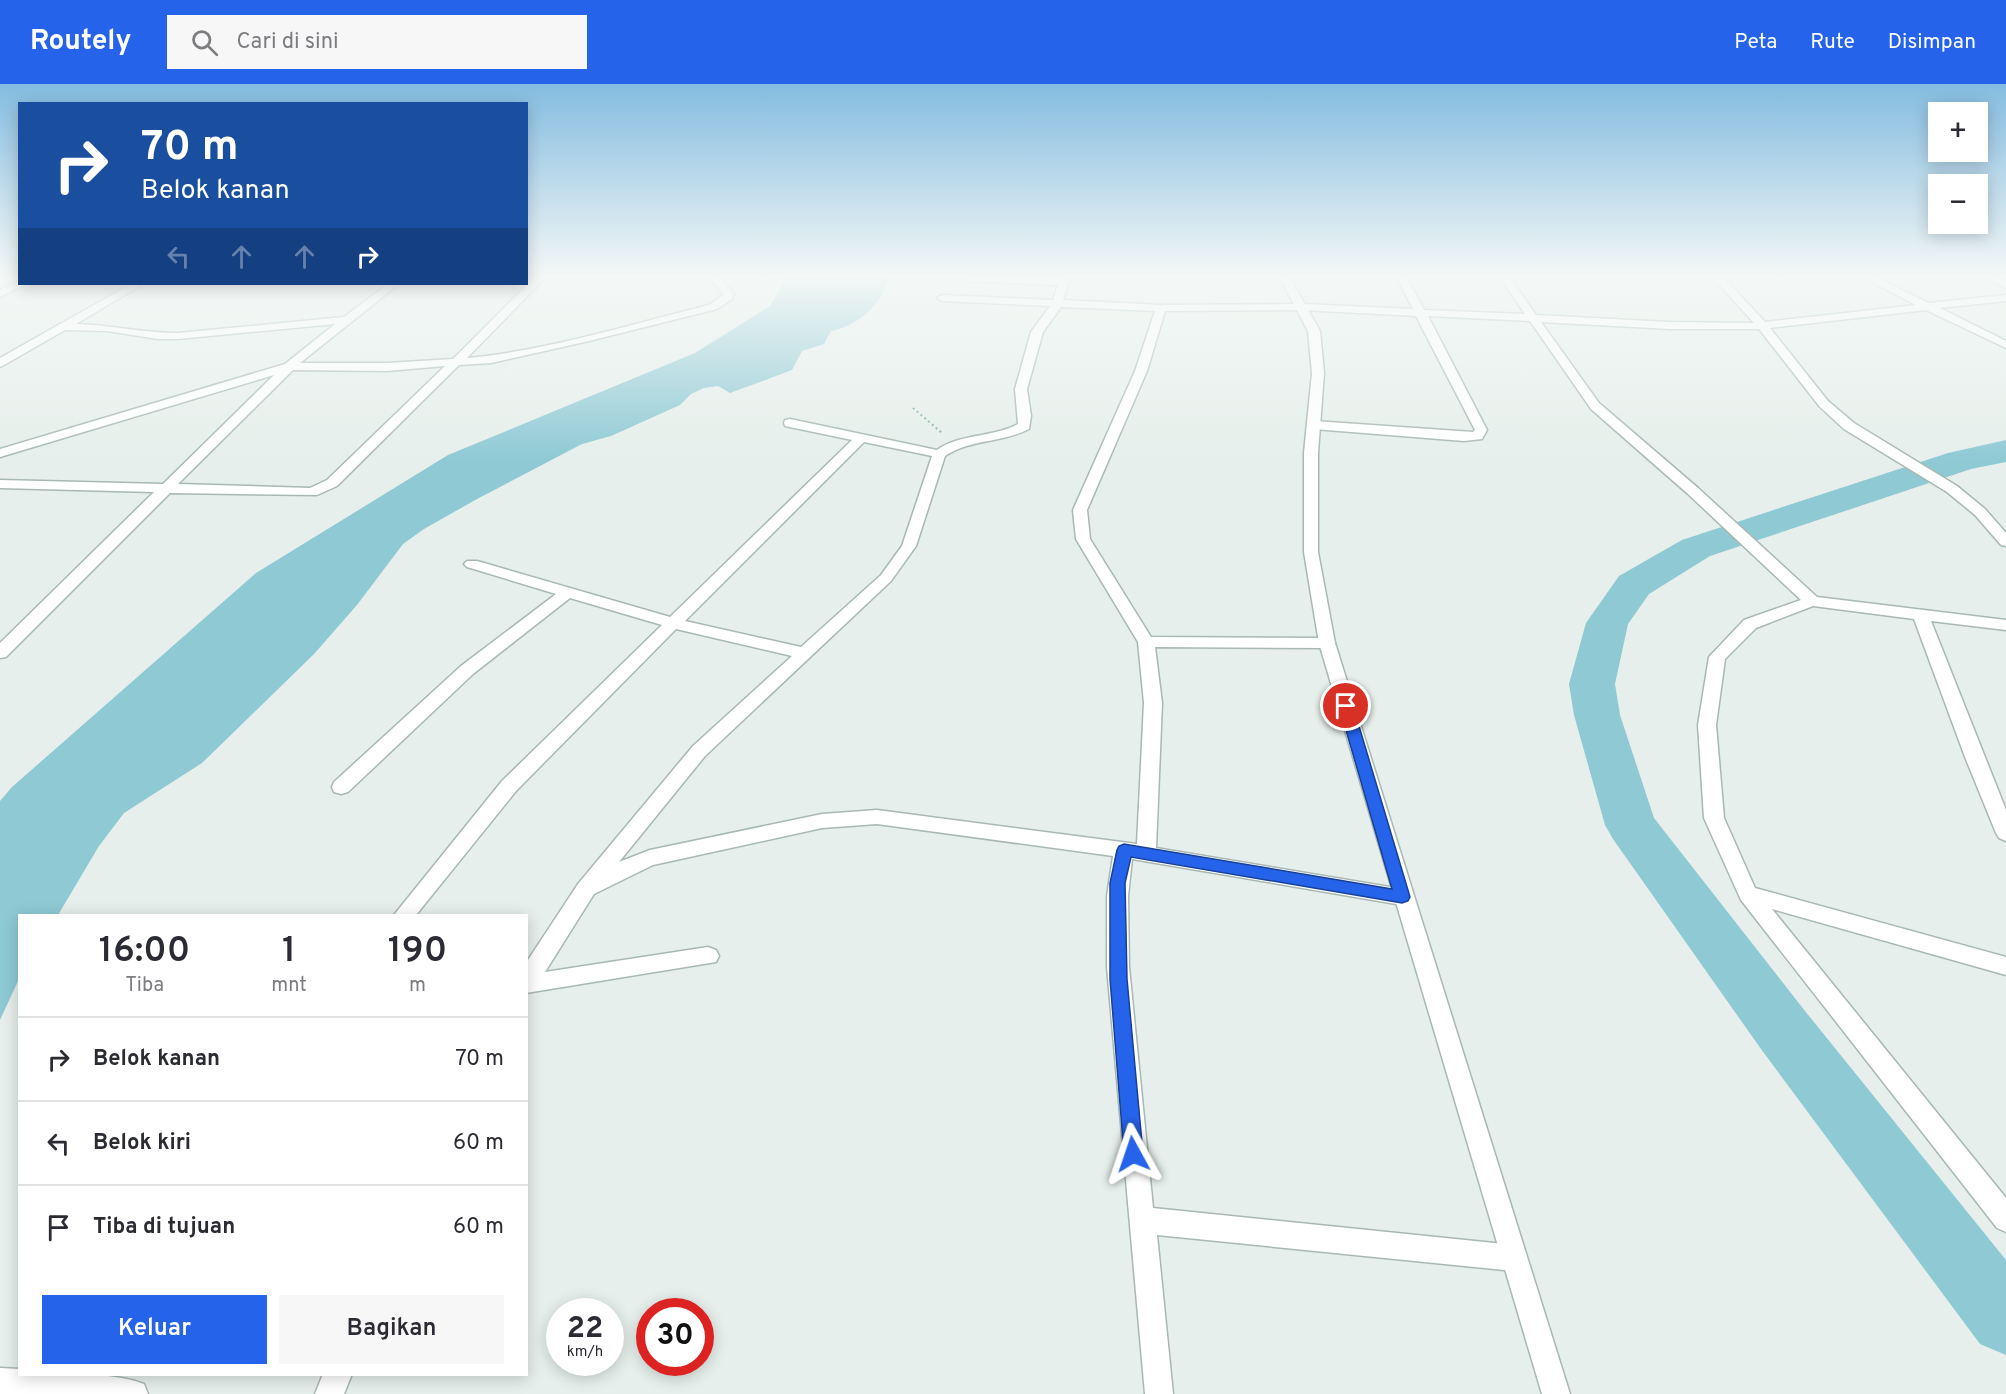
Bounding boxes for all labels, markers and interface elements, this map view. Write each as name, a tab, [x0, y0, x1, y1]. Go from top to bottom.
search box	[167, 15, 587, 69]
text: Routely	[30, 24, 131, 60]
icon: search	[188, 26, 221, 59]
text: Cari di sini	[236, 29, 339, 56]
text: Peta	[1734, 29, 1777, 56]
text: Rute	[1810, 29, 1855, 56]
text: Disimpan	[1888, 29, 1976, 56]
map controls	[1928, 102, 1988, 234]
button: +	[1928, 102, 1988, 162]
text: 70 m	[141, 122, 239, 175]
icon: right	[42, 126, 120, 204]
text: Belok kanan	[141, 174, 290, 208]
button: −	[1928, 174, 1988, 234]
icon: left	[162, 240, 195, 273]
icon: ahead	[225, 240, 258, 273]
icon: ahead	[288, 240, 321, 273]
icon: right	[351, 240, 384, 273]
pin	[1320, 680, 1371, 731]
icon: arrive	[1329, 689, 1362, 722]
text: 16:00	[99, 929, 190, 975]
text: 1	[282, 929, 296, 975]
text: 190	[388, 929, 447, 975]
text: Tiba	[125, 973, 164, 999]
text: mnt	[271, 973, 307, 999]
text: m	[409, 973, 426, 999]
icon: right	[42, 1043, 75, 1076]
text: Belok kanan	[93, 1046, 220, 1073]
text: 70 m	[455, 1046, 504, 1073]
position arrow	[1101, 1122, 1165, 1186]
icon: left	[42, 1127, 75, 1160]
text: Belok kiri	[93, 1130, 191, 1157]
text: 60 m	[453, 1130, 504, 1157]
icon: arrive	[42, 1211, 75, 1244]
text: Tiba di tujuan	[93, 1214, 235, 1241]
text: 60 m	[453, 1214, 504, 1241]
button: Keluar	[42, 1295, 267, 1364]
button: Bagikan	[279, 1295, 504, 1364]
speed limit sign: 30	[636, 1298, 714, 1376]
text: 22	[567, 1311, 603, 1348]
text: km/h	[567, 1343, 603, 1362]

